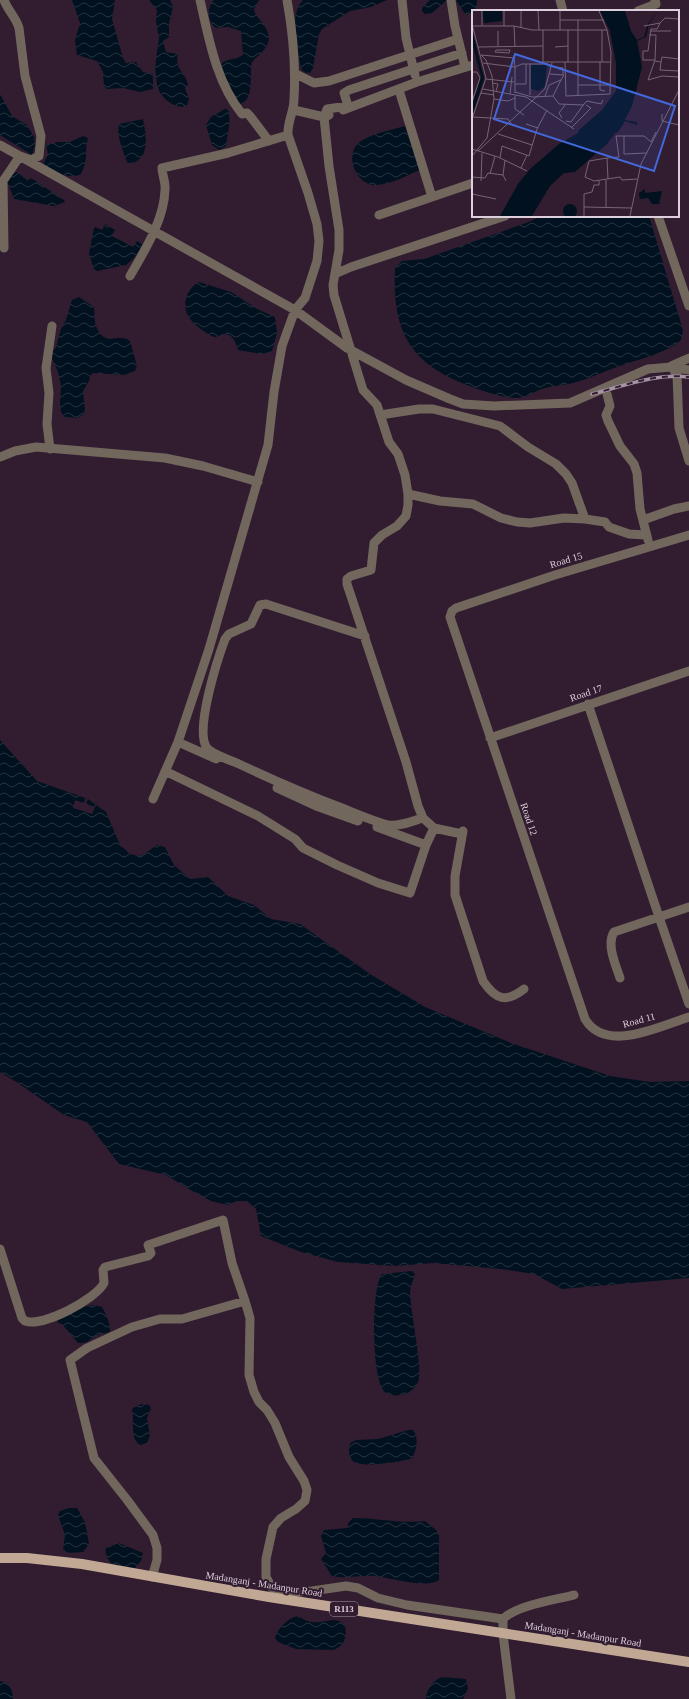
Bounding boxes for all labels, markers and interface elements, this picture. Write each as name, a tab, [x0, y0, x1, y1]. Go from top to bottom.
inset map	[472, 10, 679, 217]
street label: Road 15	[548, 550, 584, 570]
street label: Road 17	[568, 682, 604, 704]
street label: Road 12	[518, 801, 540, 837]
street label: Road 11	[622, 1010, 656, 1030]
street label: Madanganj - Madanpur Road	[205, 1569, 323, 1599]
road number: R113	[330, 1602, 358, 1616]
street label: Madanganj - Madanpur Road	[524, 1619, 642, 1649]

